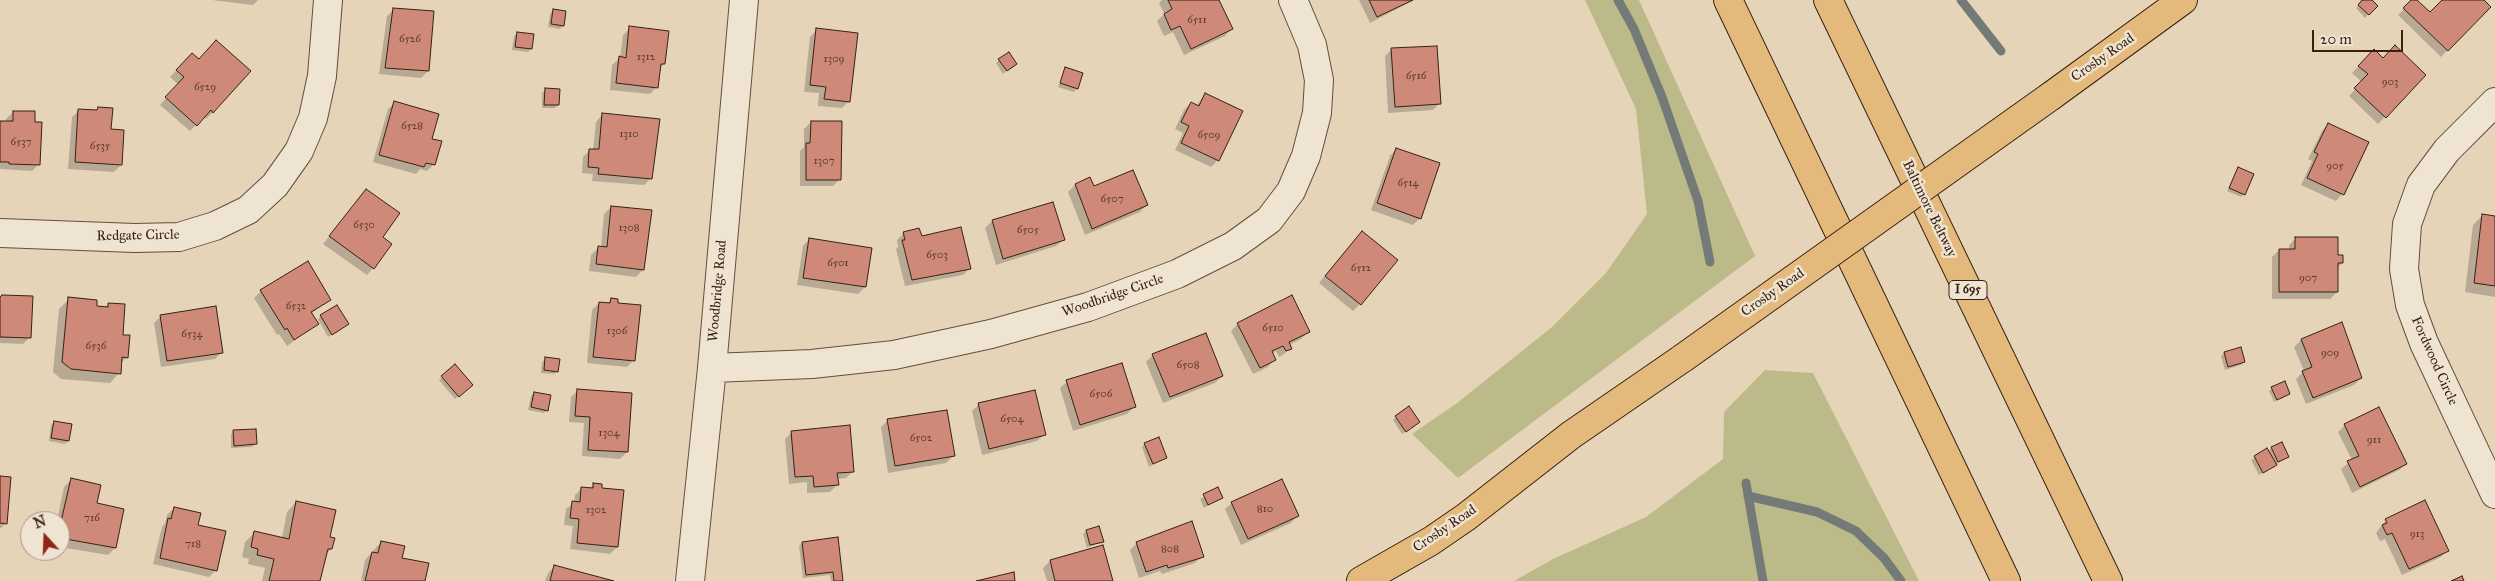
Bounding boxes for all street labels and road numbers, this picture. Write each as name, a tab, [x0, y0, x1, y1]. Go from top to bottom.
street label: Crosby Road	[2068, 30, 2138, 86]
street label: Baltimore Beltway	[1898, 158, 1960, 260]
street label: Redgate Circle	[96, 227, 180, 245]
street label: Woodbridge Road	[705, 239, 731, 343]
street label: Crosby Road	[1738, 265, 1808, 321]
street label: Woodbridge Circle	[1060, 271, 1166, 321]
road number: I 695	[1949, 280, 1987, 300]
street label: Fordwood Circle	[2407, 314, 2461, 408]
street label: Crosby Road	[1410, 502, 1480, 556]

